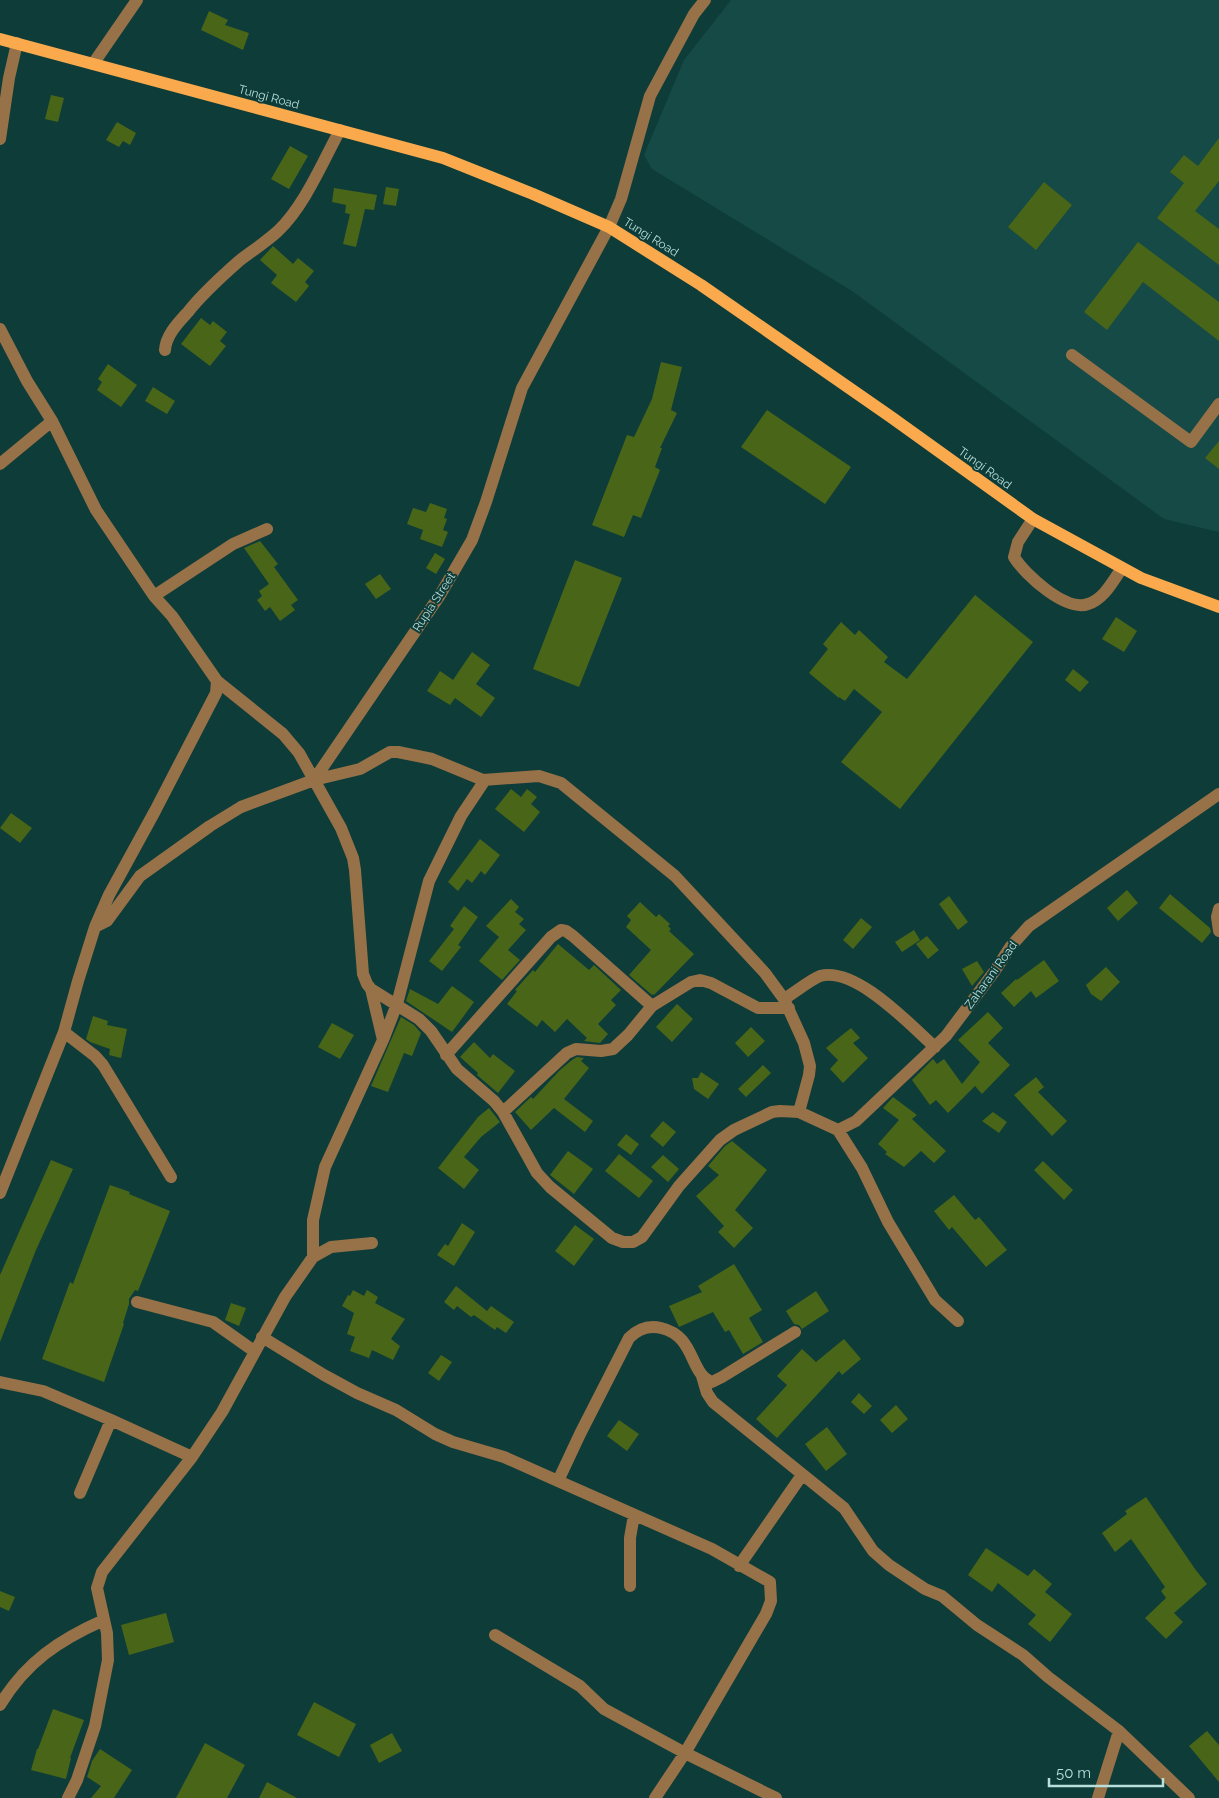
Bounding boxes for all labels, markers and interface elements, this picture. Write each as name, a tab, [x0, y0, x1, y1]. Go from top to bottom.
street label: Tungi Road	[237, 82, 301, 112]
street label: Tungi Road	[621, 215, 681, 259]
street label: Tungi Road	[956, 444, 1014, 492]
street label: Rupia Street	[410, 570, 458, 634]
street label: Zaharani Road	[962, 939, 1020, 1011]
scale bar	[1049, 1756, 1163, 1788]
text: 50 m	[1056, 1764, 1091, 1782]

